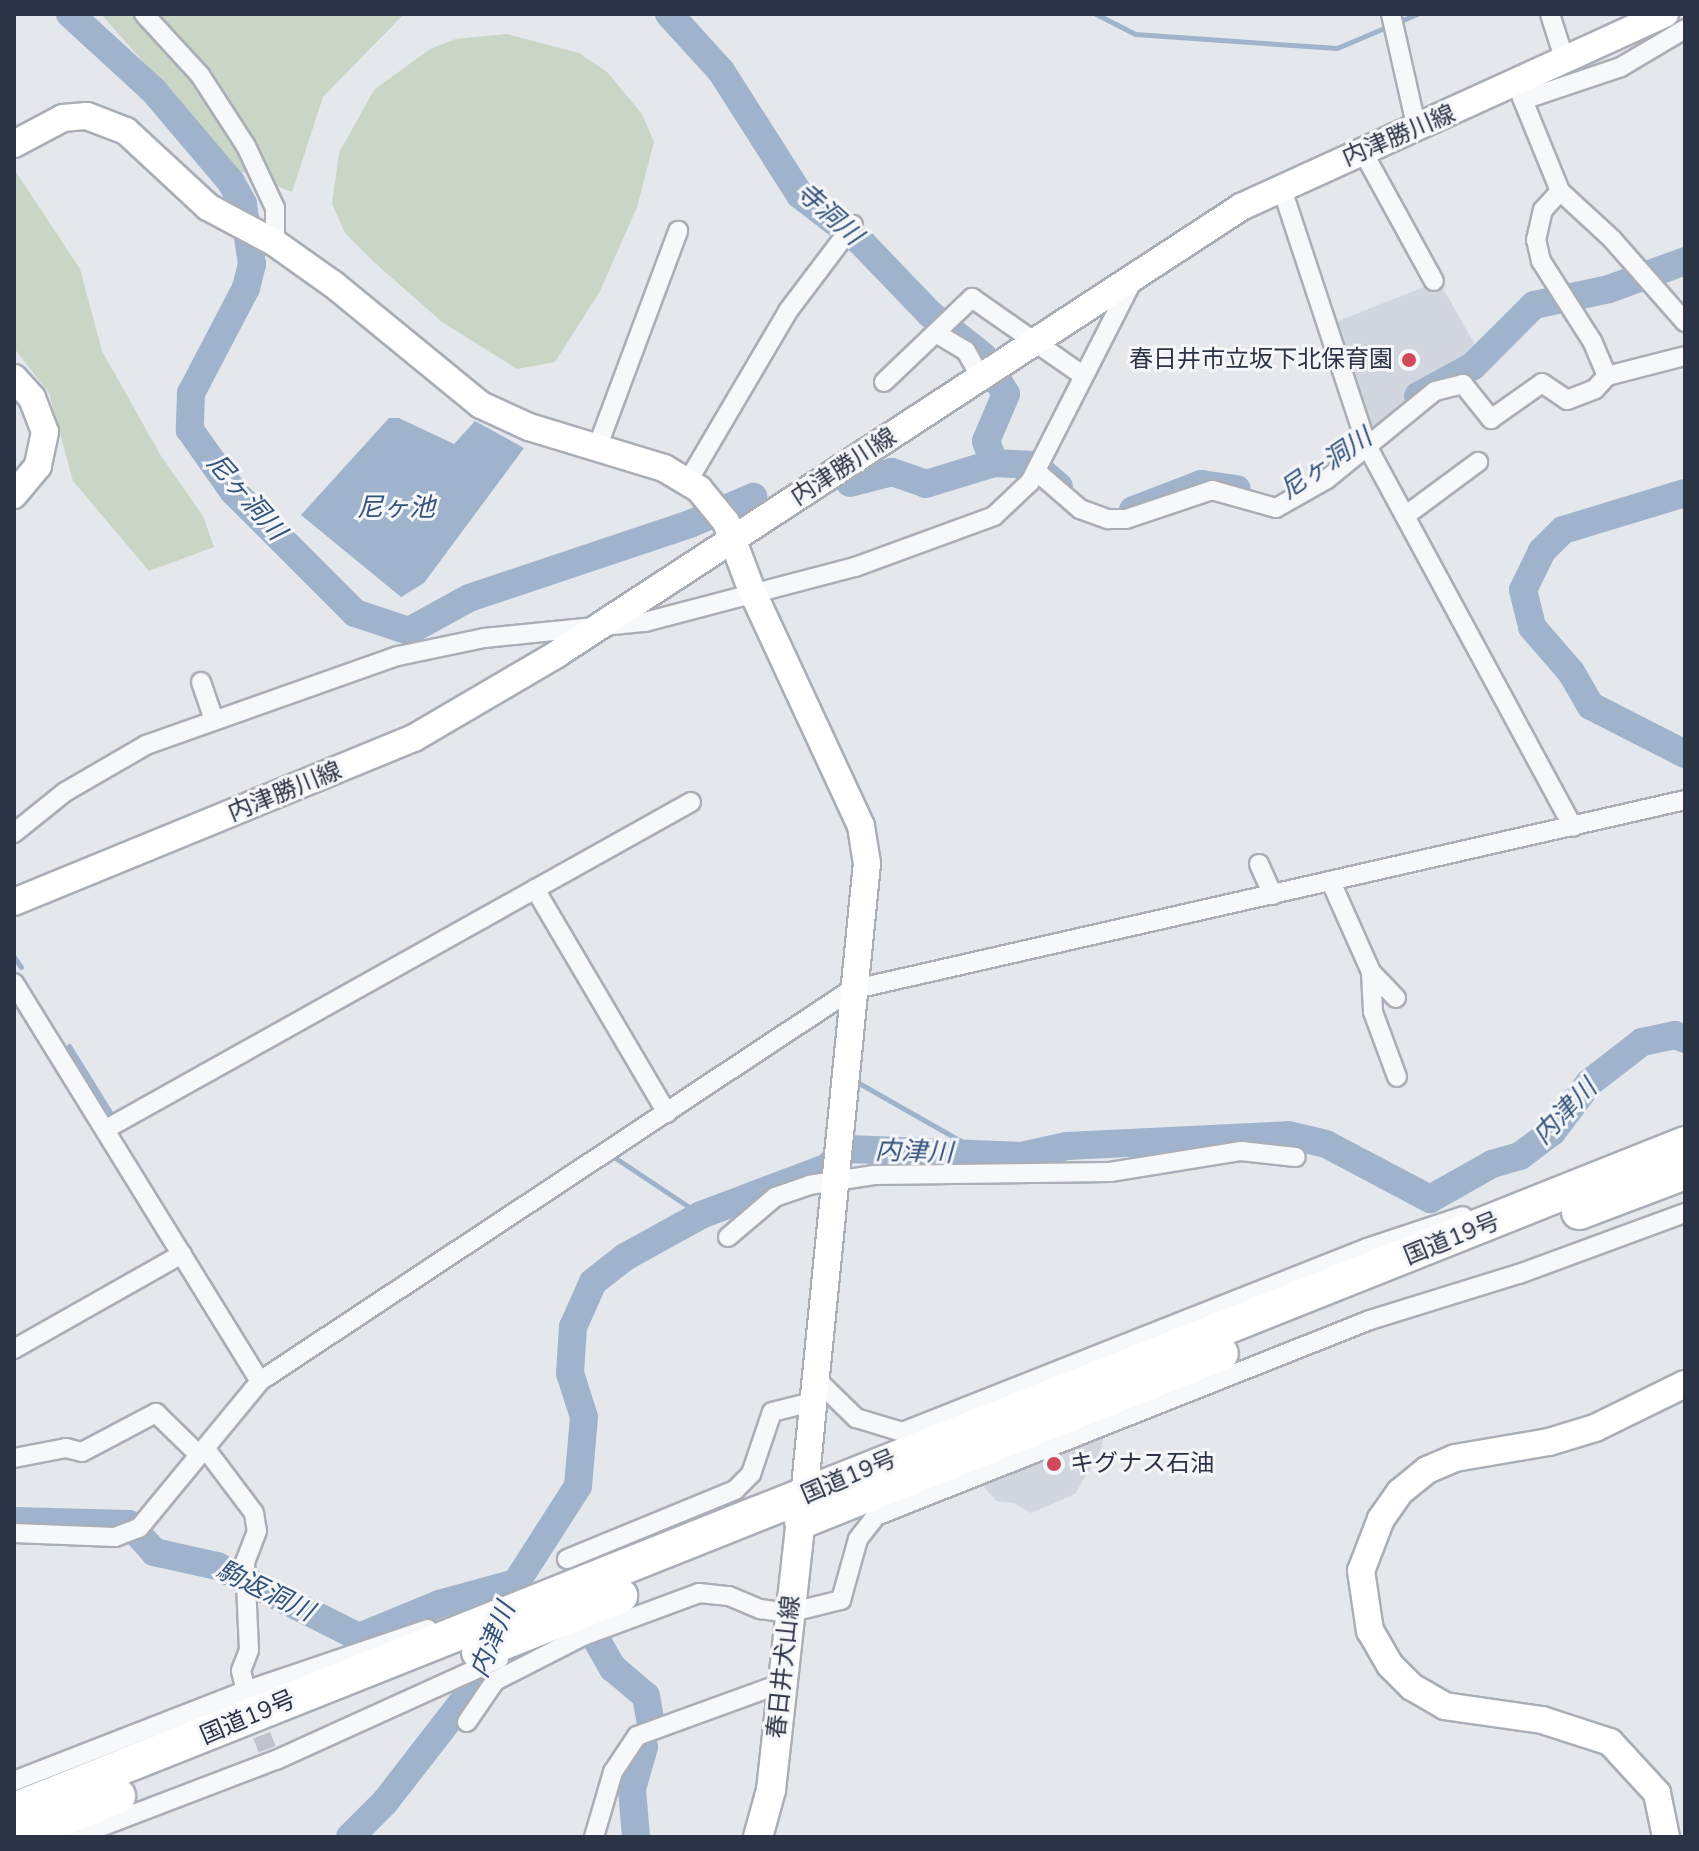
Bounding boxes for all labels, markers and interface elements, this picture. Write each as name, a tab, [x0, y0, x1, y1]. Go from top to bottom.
street label: 内津勝川線	[1338, 99, 1460, 173]
water label: 寺洞川	[790, 176, 868, 252]
place label: 春日井市立坂下北保育園	[1129, 346, 1393, 374]
marker: 春日井市立坂下北保育園	[1400, 351, 1418, 369]
street label: 内津勝川線	[786, 422, 902, 512]
water label: 尼ヶ洞川	[1274, 422, 1378, 506]
water label: 尼ヶ洞川	[200, 448, 292, 546]
water label: 尼ヶ池	[357, 492, 435, 524]
street label: 内津勝川線	[224, 756, 346, 828]
water label: 内津川	[1527, 1073, 1603, 1151]
water label: 内津川	[874, 1135, 954, 1169]
street label: 国道19号	[1400, 1207, 1504, 1271]
street label: 国道19号	[797, 1444, 901, 1510]
place label: キグナス石油	[1070, 1450, 1214, 1478]
marker: キグナス石油	[1045, 1455, 1063, 1473]
water label: 駒返洞川	[211, 1554, 319, 1628]
street label: 春日井犬山線	[762, 1594, 806, 1740]
water label: 内津川	[464, 1598, 522, 1682]
street label: 国道19号	[196, 1685, 300, 1751]

